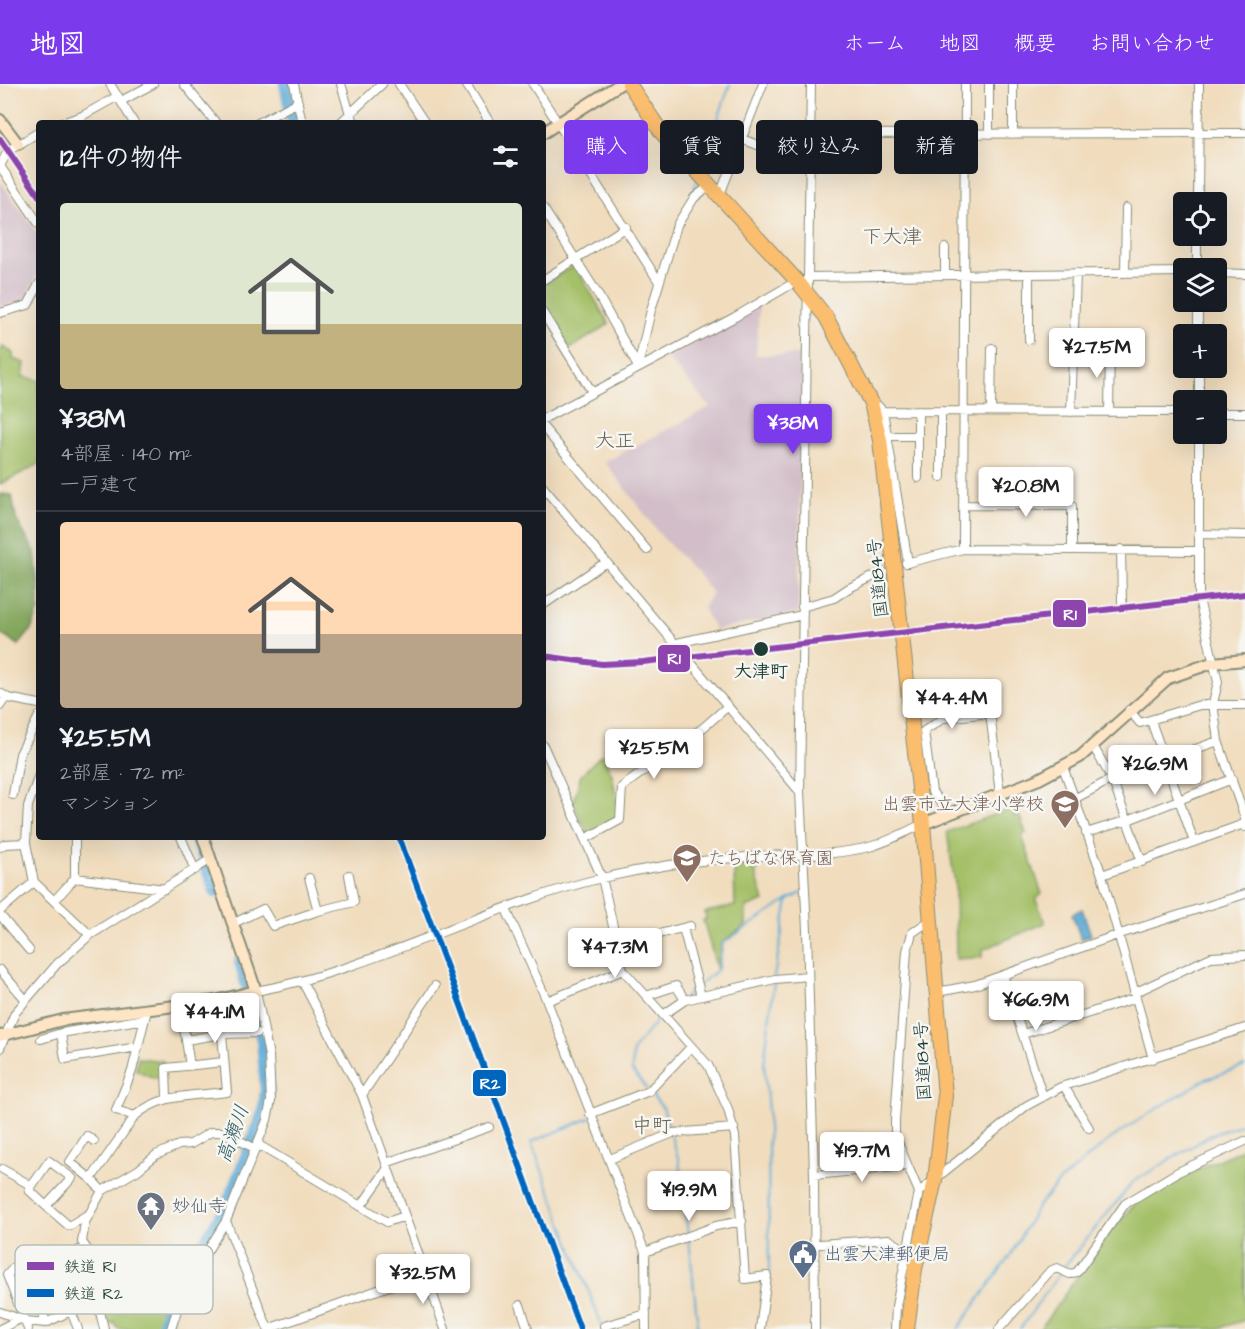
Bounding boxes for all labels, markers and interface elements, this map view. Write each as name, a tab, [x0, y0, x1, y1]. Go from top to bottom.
text: 地図	[30, 25, 86, 64]
text: ホーム	[844, 29, 906, 58]
text: 地図	[939, 29, 981, 58]
text: 概要	[1014, 29, 1056, 58]
text: お問い合わせ	[1089, 29, 1215, 58]
chip: 購入	[564, 120, 648, 174]
chip: 賃貸	[660, 120, 744, 174]
chip: 絞り込み	[756, 120, 882, 174]
chip: 新着	[894, 120, 978, 174]
text: 12件の物件	[60, 140, 182, 176]
icon: filters	[489, 140, 522, 173]
map controls	[1173, 192, 1227, 444]
button: locate	[1173, 192, 1227, 246]
district label: 下大津	[862, 223, 922, 251]
icon: home	[237, 242, 345, 350]
button: layers	[1173, 258, 1227, 312]
button: +	[1173, 324, 1227, 378]
pin: ¥27.5M	[1048, 328, 1146, 379]
text: ¥27.5M	[1063, 333, 1131, 361]
button: −	[1173, 390, 1227, 444]
text: ¥38M	[60, 401, 125, 437]
pin: ¥38M	[757, 404, 829, 455]
text: ¥38M	[768, 409, 818, 437]
district label: 大正	[595, 427, 635, 455]
text: 4部屋 · 140 m²	[60, 440, 192, 468]
pin: ¥20.8M	[977, 467, 1075, 518]
text: 一戸建て	[60, 471, 140, 499]
text: ¥20.8M	[992, 472, 1060, 500]
street label: 国道184号	[861, 537, 895, 619]
icon: home	[237, 561, 345, 669]
line badge: R1	[1052, 599, 1087, 628]
text: R1	[1063, 604, 1078, 626]
marker: 大津町	[752, 640, 770, 658]
line badge: R1	[657, 644, 691, 673]
text: R1	[667, 648, 682, 670]
place label: 大津町	[734, 659, 788, 684]
pin: ¥44.4M	[903, 679, 1001, 730]
text: ¥44.4M	[917, 684, 987, 712]
text: ¥25.5M	[60, 720, 151, 756]
pin: ¥25.5M	[605, 729, 703, 780]
text: ¥25.5M	[619, 734, 689, 762]
pin: ¥26.9M	[1106, 745, 1204, 796]
text: ¥26.9M	[1122, 750, 1188, 778]
text: 2部屋 · 72 m²	[60, 759, 185, 787]
school or university icon: 出雲市立大津小学校	[1049, 788, 1081, 830]
text: マンション	[60, 790, 159, 818]
place label: 出雲市立大津小学校	[882, 792, 1044, 817]
school or university icon: たちばな保育園	[671, 842, 703, 884]
place label: たちばな保育園	[708, 846, 834, 871]
pin: ¥47.3M	[566, 928, 664, 979]
text: ¥47.3M	[582, 933, 648, 961]
pin: ¥66.9M	[987, 981, 1085, 1032]
text: ¥66.9M	[1003, 986, 1069, 1014]
pin: ¥44.1M	[166, 993, 264, 1044]
text: ¥44.1M	[185, 998, 245, 1026]
street label: 国道184号	[908, 1020, 938, 1102]
line badge: R2	[472, 1069, 507, 1097]
text: R2	[480, 1073, 501, 1095]
water label: 高瀬川	[210, 1101, 256, 1167]
district label: 中町	[632, 1112, 672, 1140]
pin: ¥19.7M	[813, 1132, 911, 1183]
text: ¥19.7M	[834, 1137, 890, 1165]
pin: ¥19.9M	[640, 1171, 738, 1222]
text: ¥19.9M	[661, 1176, 717, 1204]
temple icon: 妙仙寺	[135, 1190, 167, 1232]
place label: 妙仙寺	[172, 1194, 226, 1219]
public building icon: 出雲大津郵便局	[787, 1238, 819, 1280]
place label: 出雲大津郵便局	[824, 1242, 950, 1267]
legend	[15, 1245, 213, 1314]
pin: ¥32.5M	[374, 1254, 472, 1305]
text: 鉄道 R1	[64, 1256, 116, 1278]
text: ¥32.5M	[390, 1259, 456, 1287]
text: 鉄道 R2	[64, 1283, 123, 1305]

